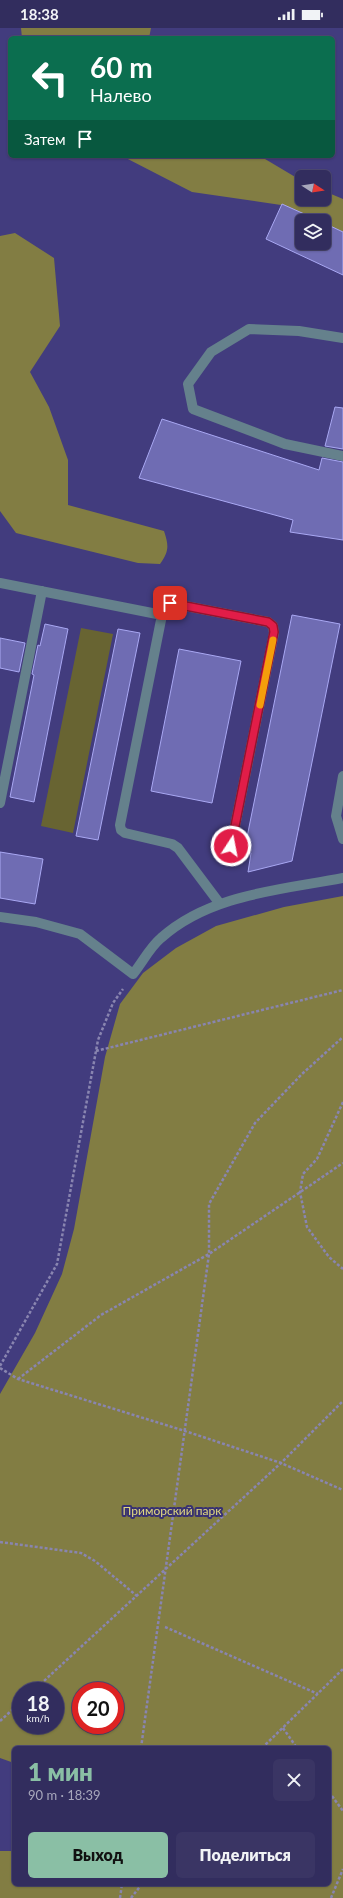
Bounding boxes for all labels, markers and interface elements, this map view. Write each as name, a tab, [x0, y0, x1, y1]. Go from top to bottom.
text: 18:38	[20, 5, 59, 23]
text: 60 m	[90, 50, 153, 84]
icon: left	[24, 52, 76, 104]
text: Налево	[90, 84, 152, 106]
icon: arrive	[74, 128, 96, 150]
text: Затем	[24, 130, 66, 148]
north arrow	[295, 170, 331, 206]
map controls	[295, 170, 331, 250]
button: layers	[295, 214, 331, 250]
pin	[153, 586, 187, 620]
icon: arrive	[159, 592, 181, 614]
position arrow	[210, 825, 252, 867]
park label: Приморский парк	[123, 1503, 222, 1518]
speed limit sign: 20	[72, 1682, 124, 1734]
text: 18	[26, 1691, 50, 1715]
text: km/h	[26, 1712, 50, 1724]
text: 1 мин	[28, 1757, 93, 1786]
button: close	[273, 1759, 315, 1801]
text: 90 m · 18:39	[28, 1787, 101, 1803]
button: Выход	[28, 1832, 168, 1878]
button: Поделиться	[176, 1832, 315, 1878]

